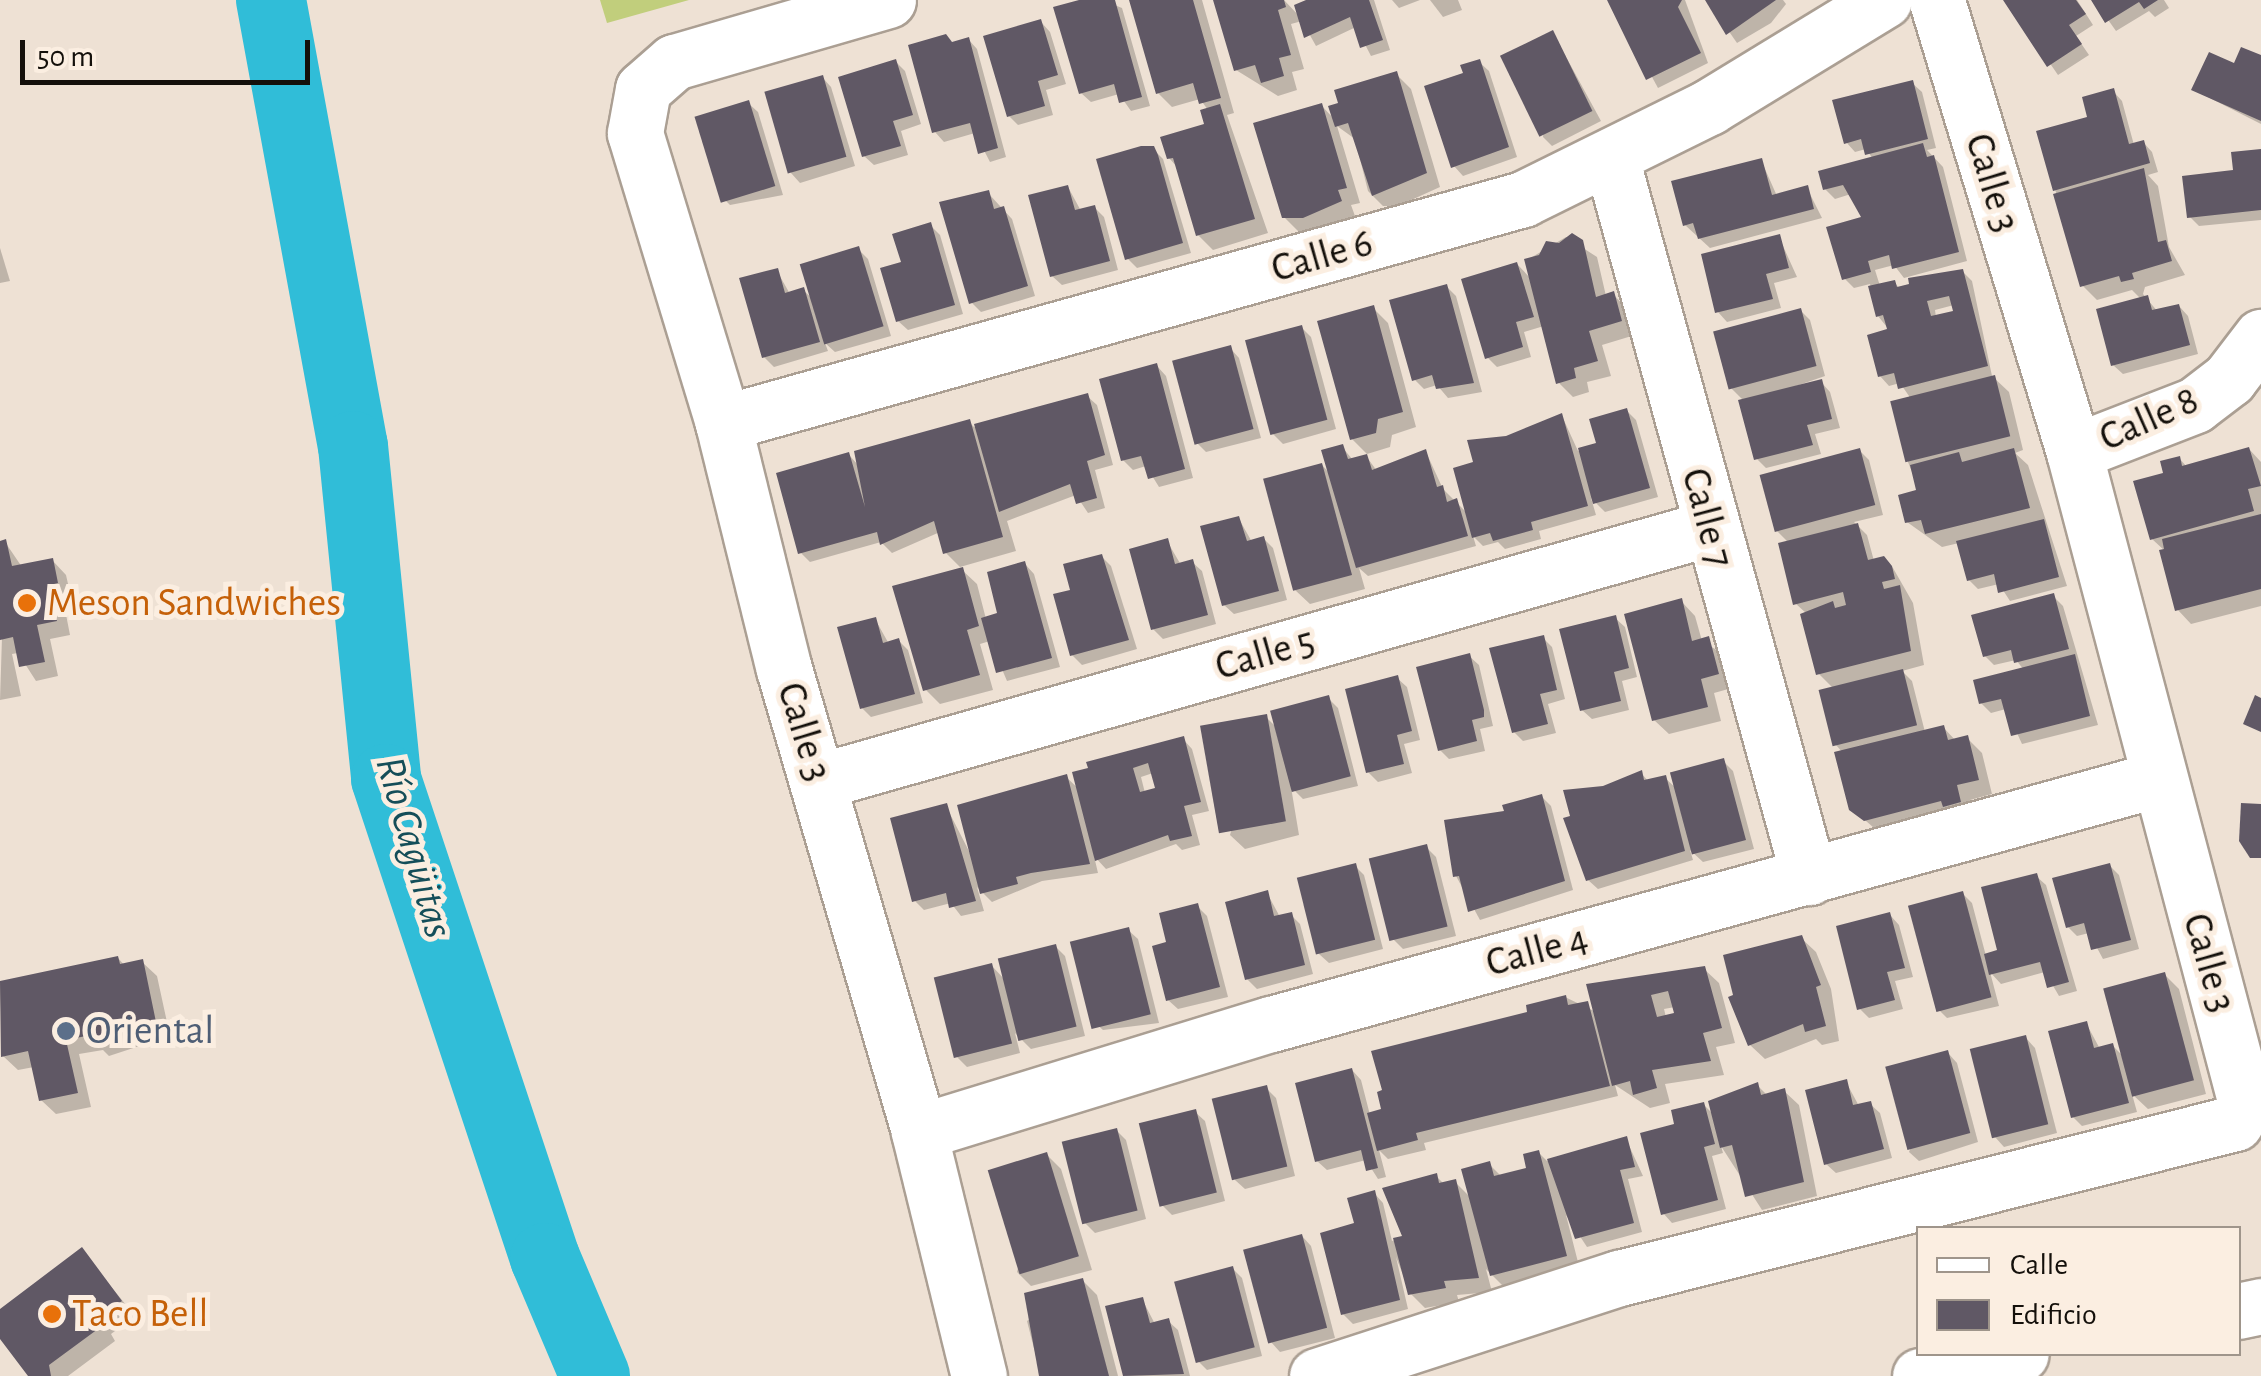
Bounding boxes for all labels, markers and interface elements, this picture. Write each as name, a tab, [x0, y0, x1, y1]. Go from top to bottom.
scale bar	[25, 20, 315, 82]
text: 50 m	[37, 42, 94, 72]
street label: Calle 3	[1954, 128, 2030, 238]
street label: Calle 6	[1266, 219, 1378, 293]
street label: Calle 8	[2092, 376, 2206, 462]
street label: Calle 7	[1671, 463, 1743, 573]
place label: Meson Sandwiches	[47, 579, 341, 627]
marker: Meson Sandwiches	[16, 592, 38, 614]
street label: Calle 5	[1210, 617, 1320, 691]
street label: Calle 3	[766, 677, 842, 787]
water label: Río Cagüitas	[364, 751, 464, 943]
street label: Calle 3	[2172, 908, 2246, 1018]
street label: Calle 4	[1481, 914, 1593, 988]
place label: Oriental	[86, 1007, 214, 1055]
marker: Oriental	[55, 1020, 77, 1042]
legend	[1916, 1226, 2241, 1356]
text: Calle	[2010, 1250, 2068, 1280]
place label: Taco Bell	[72, 1290, 208, 1338]
text: Edificio	[2010, 1300, 2097, 1330]
marker: Taco Bell	[41, 1303, 63, 1325]

